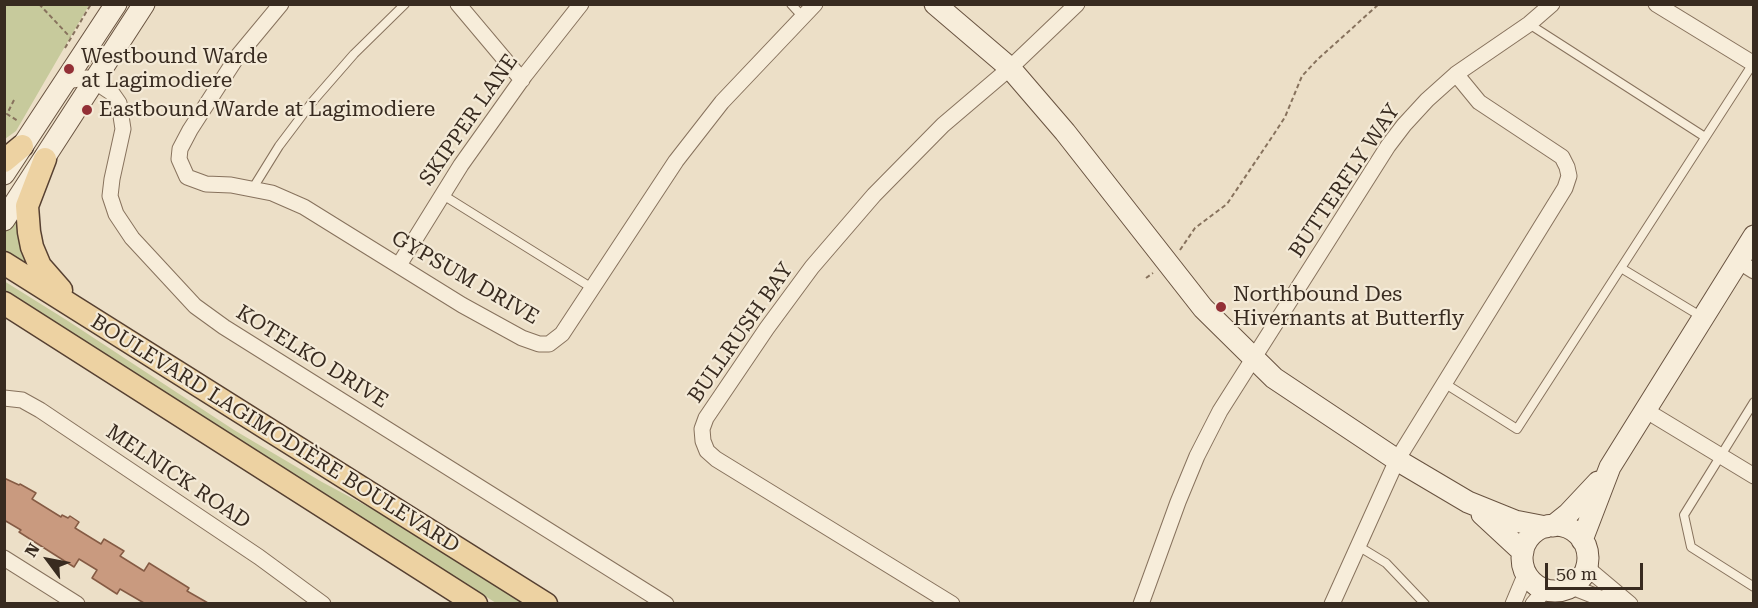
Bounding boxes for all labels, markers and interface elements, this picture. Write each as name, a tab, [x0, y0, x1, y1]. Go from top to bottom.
place label: Westbound Warde at Lagimodiere	[81, 44, 268, 94]
street label: SKIPPER LANE	[414, 50, 524, 190]
marker: Westbound Warde at Lagimodiere	[62, 62, 76, 76]
place label: Eastbound Warde at Lagimodiere	[99, 97, 435, 123]
street label: BUTTERFLY WAY	[1284, 99, 1406, 263]
marker: Eastbound Warde at Lagimodiere	[80, 103, 94, 117]
street label: GYPSUM DRIVE	[387, 226, 543, 330]
street label: BULLRUSH BAY	[683, 258, 799, 408]
place label: Northbound Des Hivernants at Butterfly	[1233, 282, 1464, 332]
street label: KOTELKO DRIVE	[231, 300, 393, 414]
marker: Northbound Des Hivernants at Butterfly	[1214, 300, 1228, 314]
street label: BOULEVARD LAGIMODIÈRE BOULEVARD	[86, 309, 464, 559]
street label: MELNICK ROAD	[101, 419, 255, 535]
north arrow	[18, 530, 78, 590]
text: N	[21, 540, 44, 560]
scale bar	[1548, 551, 1646, 589]
text: 50 m	[1556, 563, 1597, 584]

